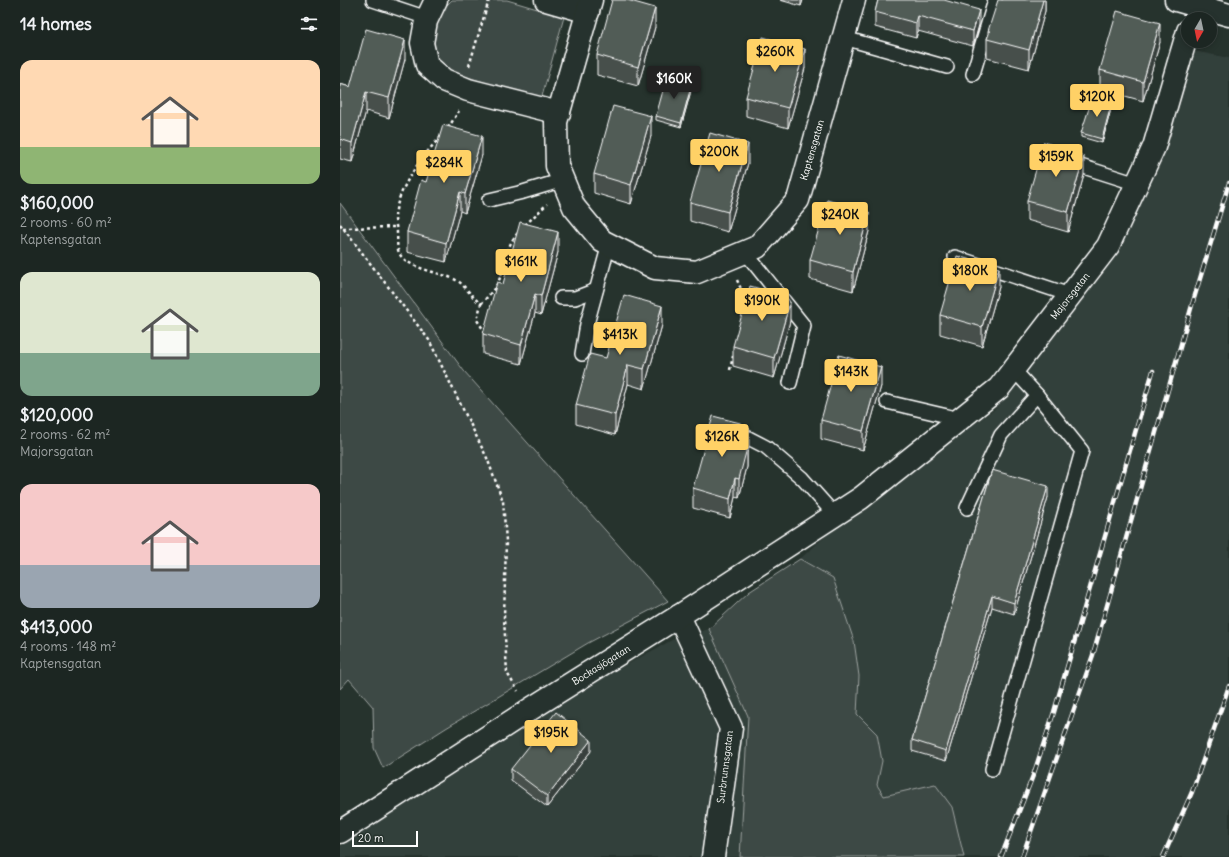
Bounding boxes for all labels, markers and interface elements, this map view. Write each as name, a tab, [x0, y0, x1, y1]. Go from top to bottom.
north arrow	[1181, 12, 1217, 48]
map controls	[1181, 12, 1217, 48]
text: 14 homes	[20, 13, 92, 35]
icon: filters	[298, 13, 320, 35]
pin: $260K	[747, 39, 803, 73]
text: $260K	[756, 43, 794, 60]
pin: $160K	[646, 66, 702, 100]
text: $160K	[656, 70, 692, 87]
pin: $120K	[1069, 84, 1125, 118]
icon: home	[134, 86, 206, 158]
text: $120K	[1079, 88, 1115, 105]
street label: Kaptensgatan	[797, 118, 827, 182]
pin: $200K	[691, 139, 747, 173]
text: $200K	[699, 143, 739, 160]
pin: $159K	[1028, 144, 1084, 178]
text: $159K	[1038, 148, 1074, 165]
pin: $284K	[416, 150, 472, 184]
text: $284K	[425, 154, 463, 171]
text: $160,000	[20, 192, 94, 214]
pin: $240K	[812, 202, 868, 236]
text: $240K	[821, 206, 859, 223]
text: 2 rooms · 60 m²	[20, 214, 112, 231]
text: Kaptensgatan	[20, 231, 101, 248]
pin: $161K	[493, 249, 549, 283]
text: $161K	[505, 253, 537, 270]
pin: $180K	[942, 258, 998, 292]
text: $180K	[952, 262, 988, 279]
street label: Majorsgatan	[1048, 270, 1093, 322]
pin: $190K	[734, 288, 790, 322]
text: $190K	[744, 292, 780, 309]
icon: home	[134, 298, 206, 370]
pin: $413K	[592, 322, 648, 356]
text: $413K	[602, 326, 638, 343]
pin: $143K	[823, 359, 879, 393]
text: $143K	[833, 363, 869, 380]
text: $120,000	[20, 404, 94, 426]
pin: $126K	[694, 424, 750, 458]
text: 2 rooms · 62 m²	[20, 426, 110, 443]
text: $126K	[705, 428, 739, 445]
text: Majorsgatan	[20, 443, 93, 460]
icon: home	[134, 510, 206, 582]
text: $413,000	[20, 616, 93, 638]
text: 4 rooms · 148 m²	[20, 638, 116, 655]
street label: Bockasjögatan	[569, 642, 633, 688]
text: Kaptensgatan	[20, 655, 101, 672]
pin: $195K	[523, 720, 579, 754]
text: $195K	[533, 724, 569, 741]
street label: Surbrunnsgatan	[714, 730, 736, 804]
scale bar	[352, 829, 418, 848]
text: 20 m	[358, 831, 384, 845]

